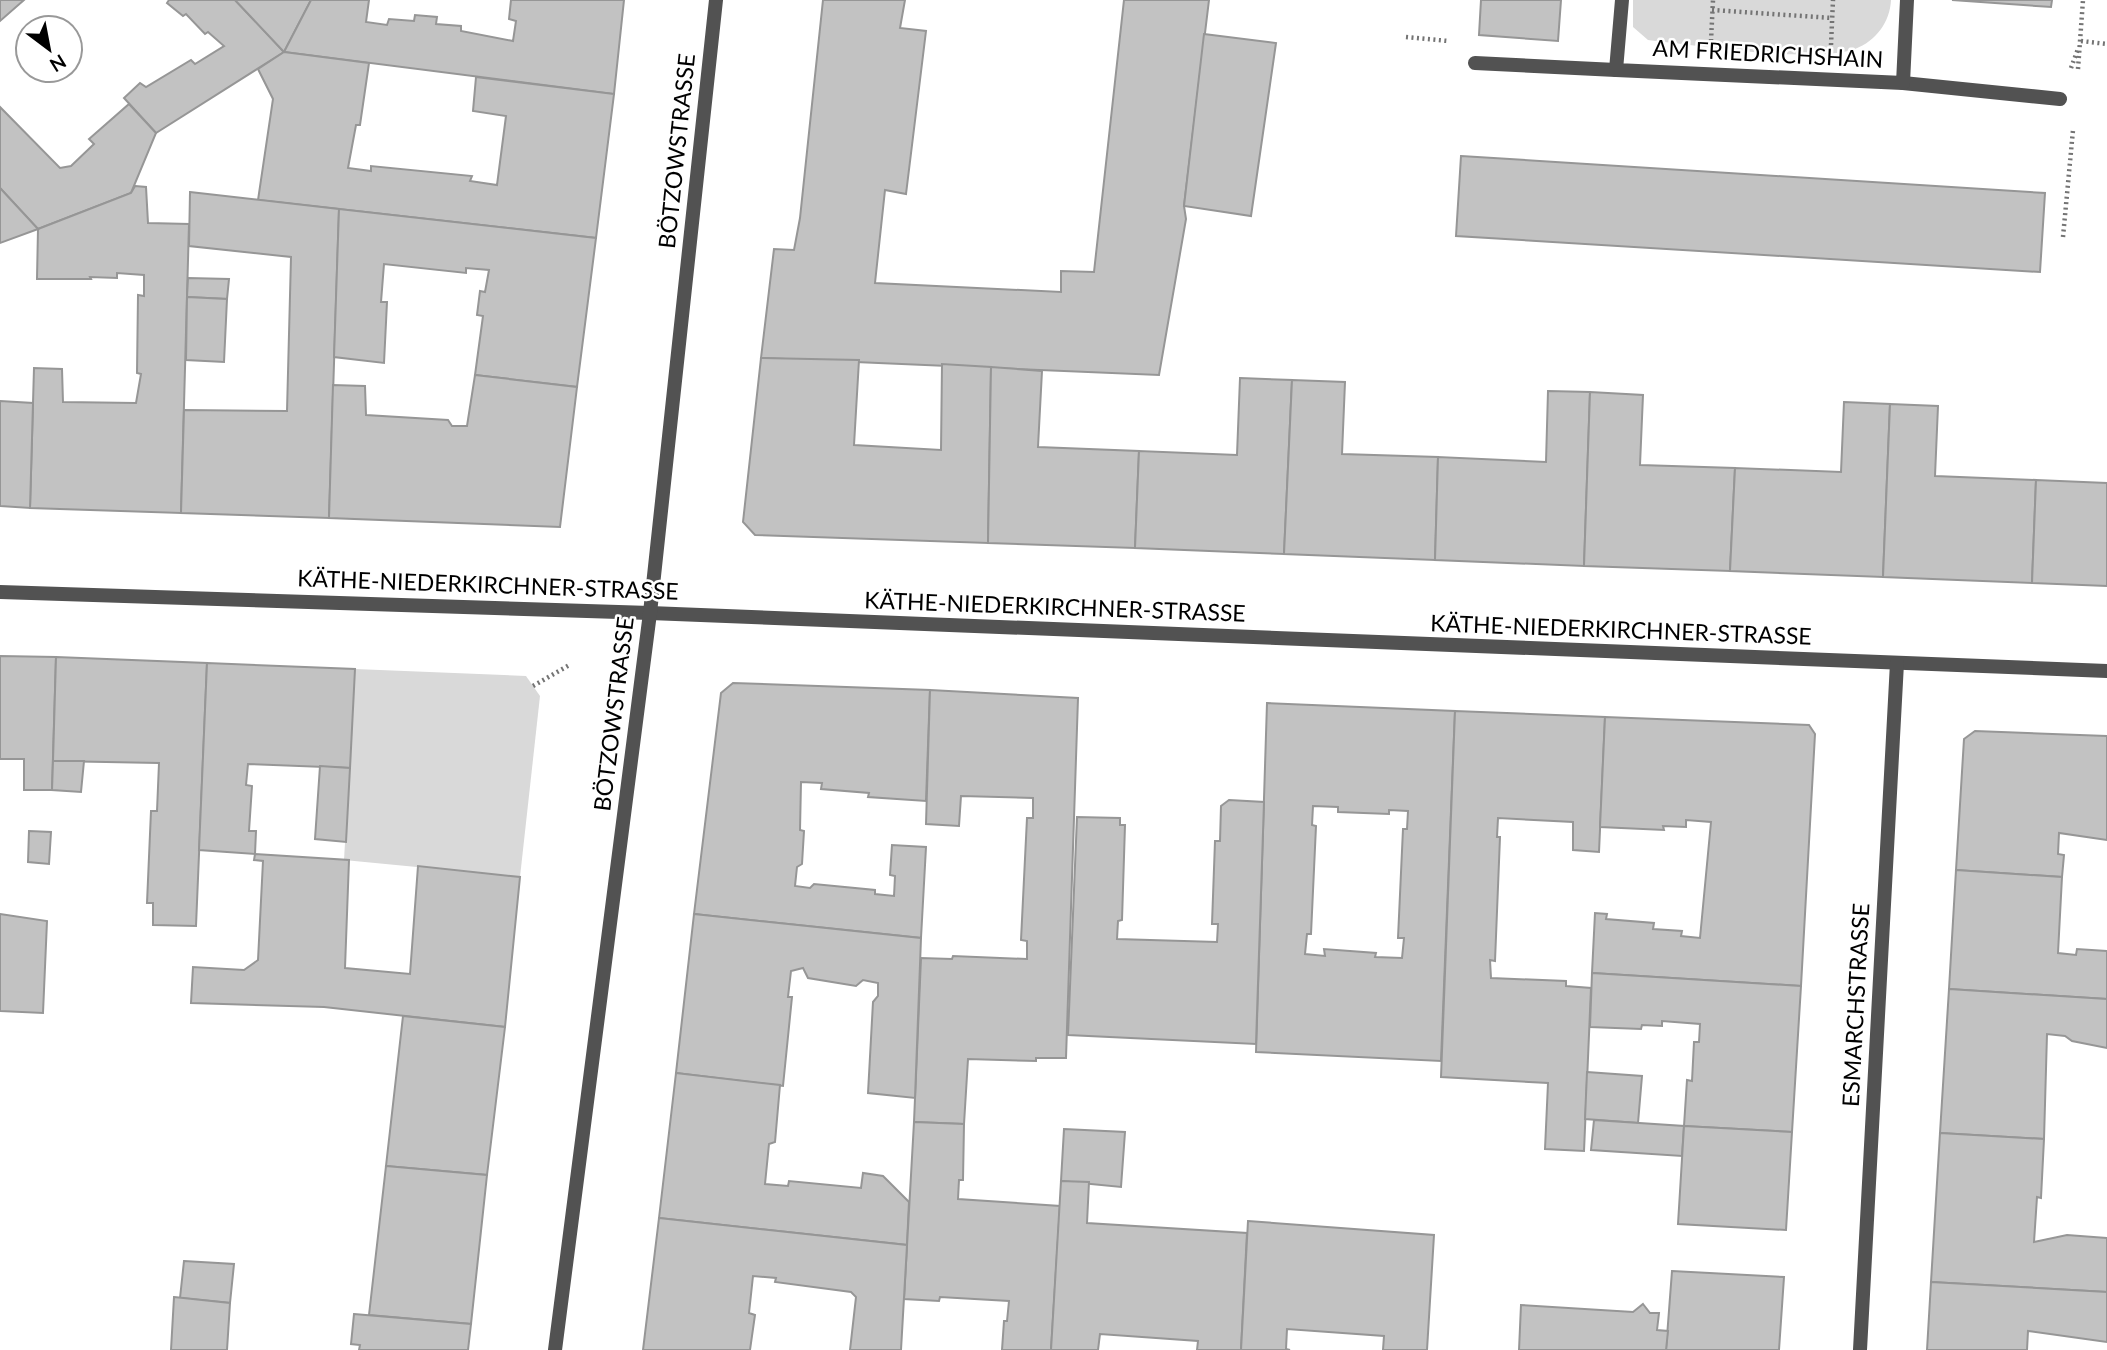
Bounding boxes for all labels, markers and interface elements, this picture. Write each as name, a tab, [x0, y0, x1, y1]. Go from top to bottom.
north arrow	[14, 14, 84, 84]
street label: AM FRIEDRICHSHAIN	[1652, 33, 1884, 73]
text: N	[46, 50, 71, 77]
street label: BÖTZOWSTRASSE	[652, 52, 700, 250]
street label: KÄTHE-NIEDERKIRCHNER-STRASSE	[297, 563, 679, 605]
street label: KÄTHE-NIEDERKIRCHNER-STRASSE	[864, 585, 1246, 627]
street label: KÄTHE-NIEDERKIRCHNER-STRASSE	[1430, 608, 1812, 650]
street label: BÖTZOWSTRASSE	[587, 615, 639, 813]
street label: ESMARCHSTRASSE	[1836, 902, 1874, 1108]

